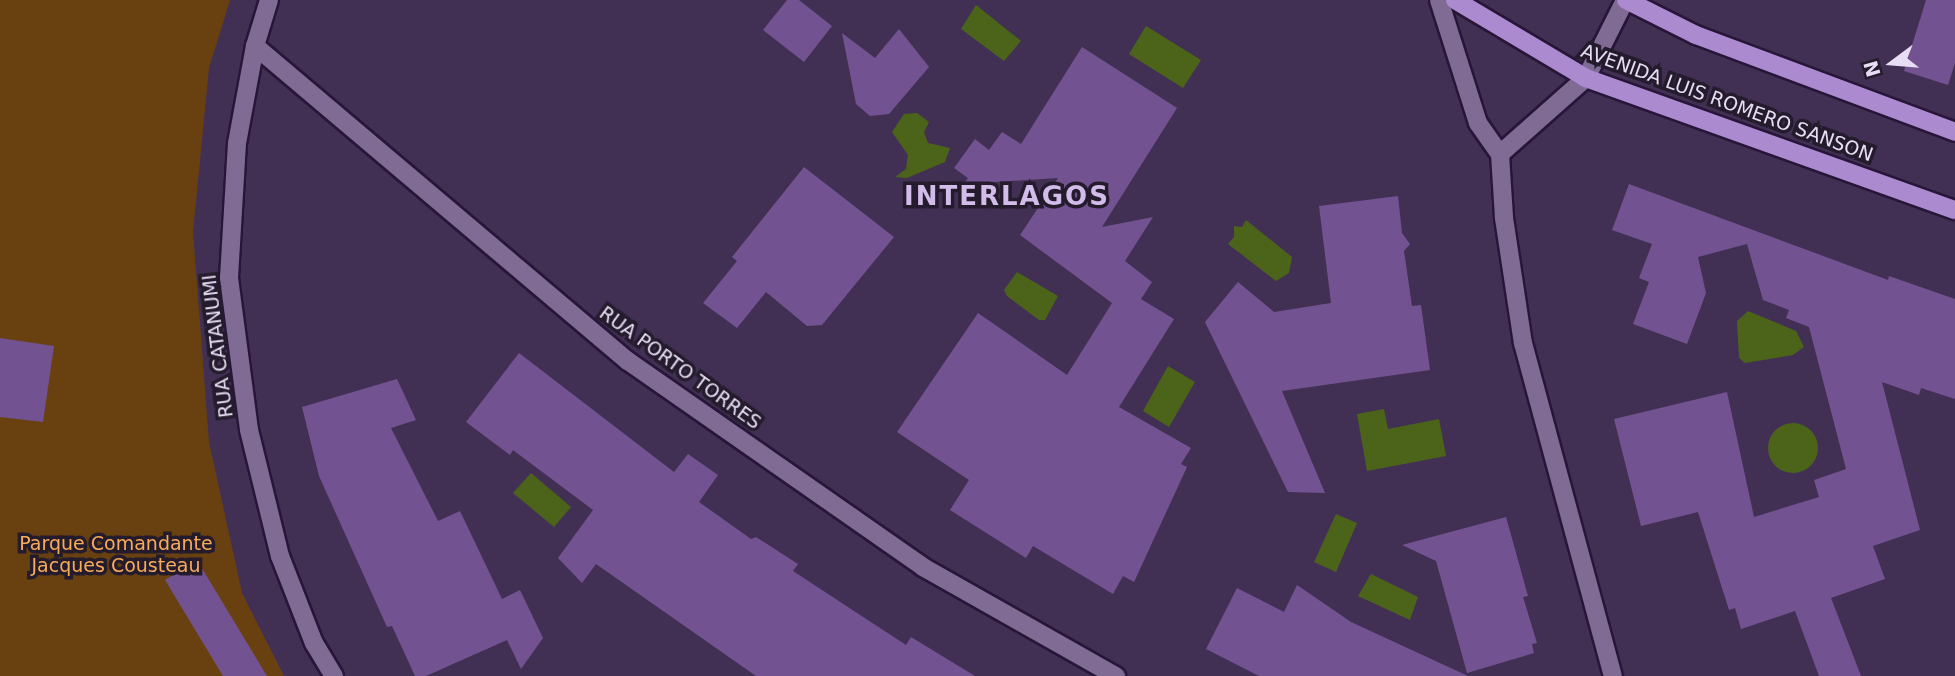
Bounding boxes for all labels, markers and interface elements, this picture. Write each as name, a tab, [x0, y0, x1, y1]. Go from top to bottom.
north arrow	[1857, 28, 1927, 98]
street label: AVENIDA LUIS ROMERO SANSON	[1578, 39, 1876, 167]
district label: INTERLAGOS	[905, 181, 1109, 213]
street label: RUA CATANUMI	[198, 273, 238, 419]
street label: RUA PORTO TORRES	[595, 302, 765, 434]
park label: Parque Comandante Jacques Cousteau	[19, 533, 213, 577]

